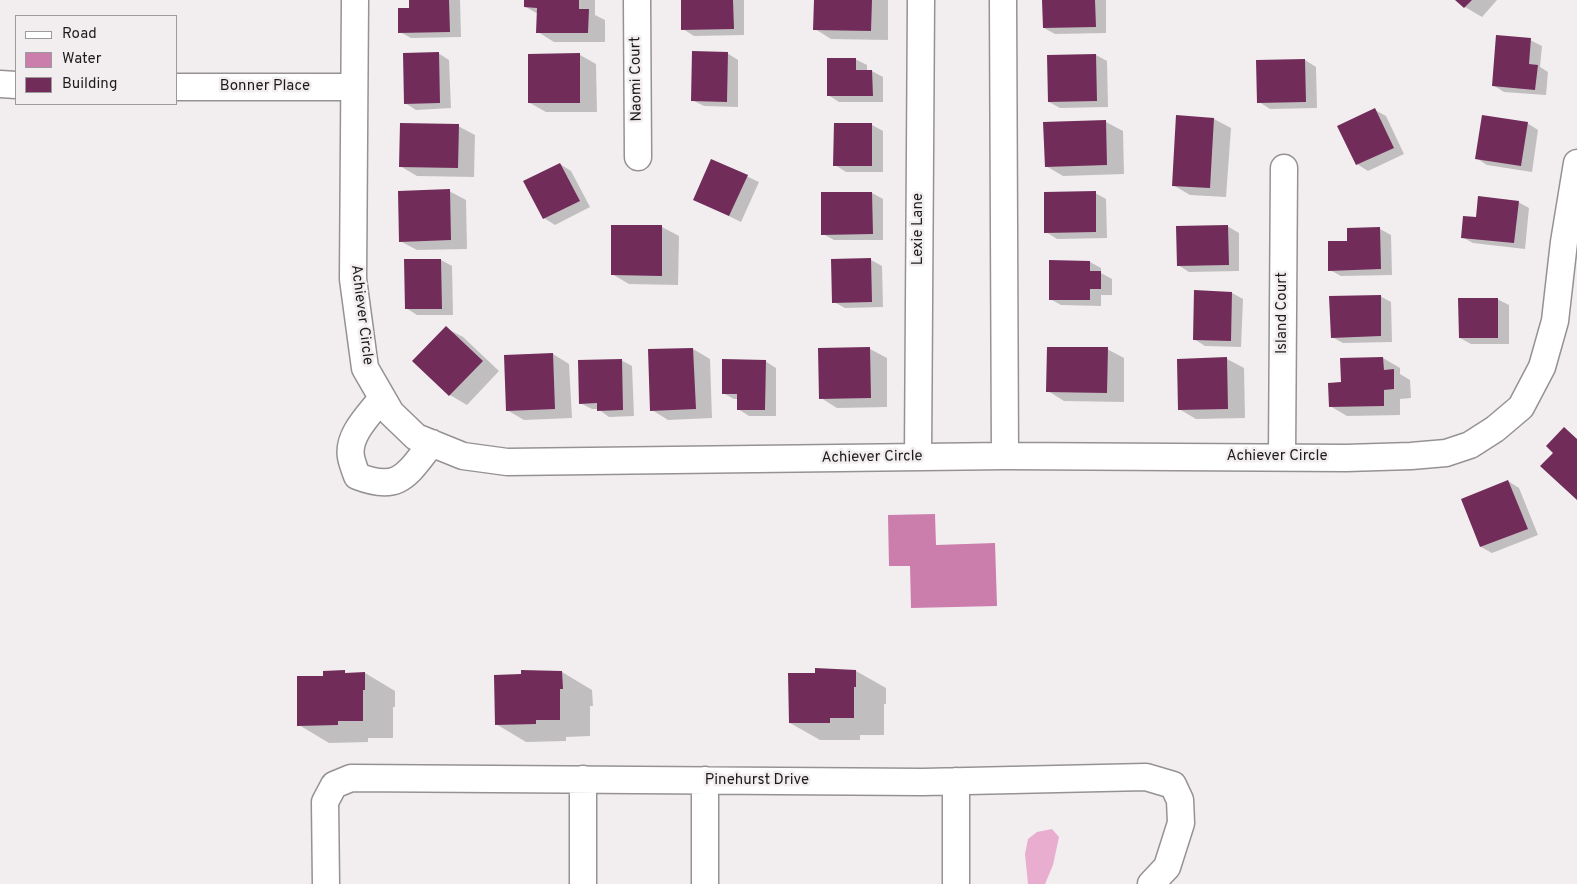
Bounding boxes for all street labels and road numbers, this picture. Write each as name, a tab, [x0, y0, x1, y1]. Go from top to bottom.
street label: Naomi Court	[627, 36, 647, 122]
street label: Bonner Place	[220, 78, 310, 96]
street label: Lexie Lane	[910, 193, 928, 265]
street label: Achiever Circle	[346, 264, 376, 366]
street label: Island Court	[1274, 272, 1292, 354]
street label: Achiever Circle	[821, 448, 923, 468]
street label: Achiever Circle	[1226, 448, 1328, 466]
street label: Pinehurst Drive	[705, 772, 809, 790]

